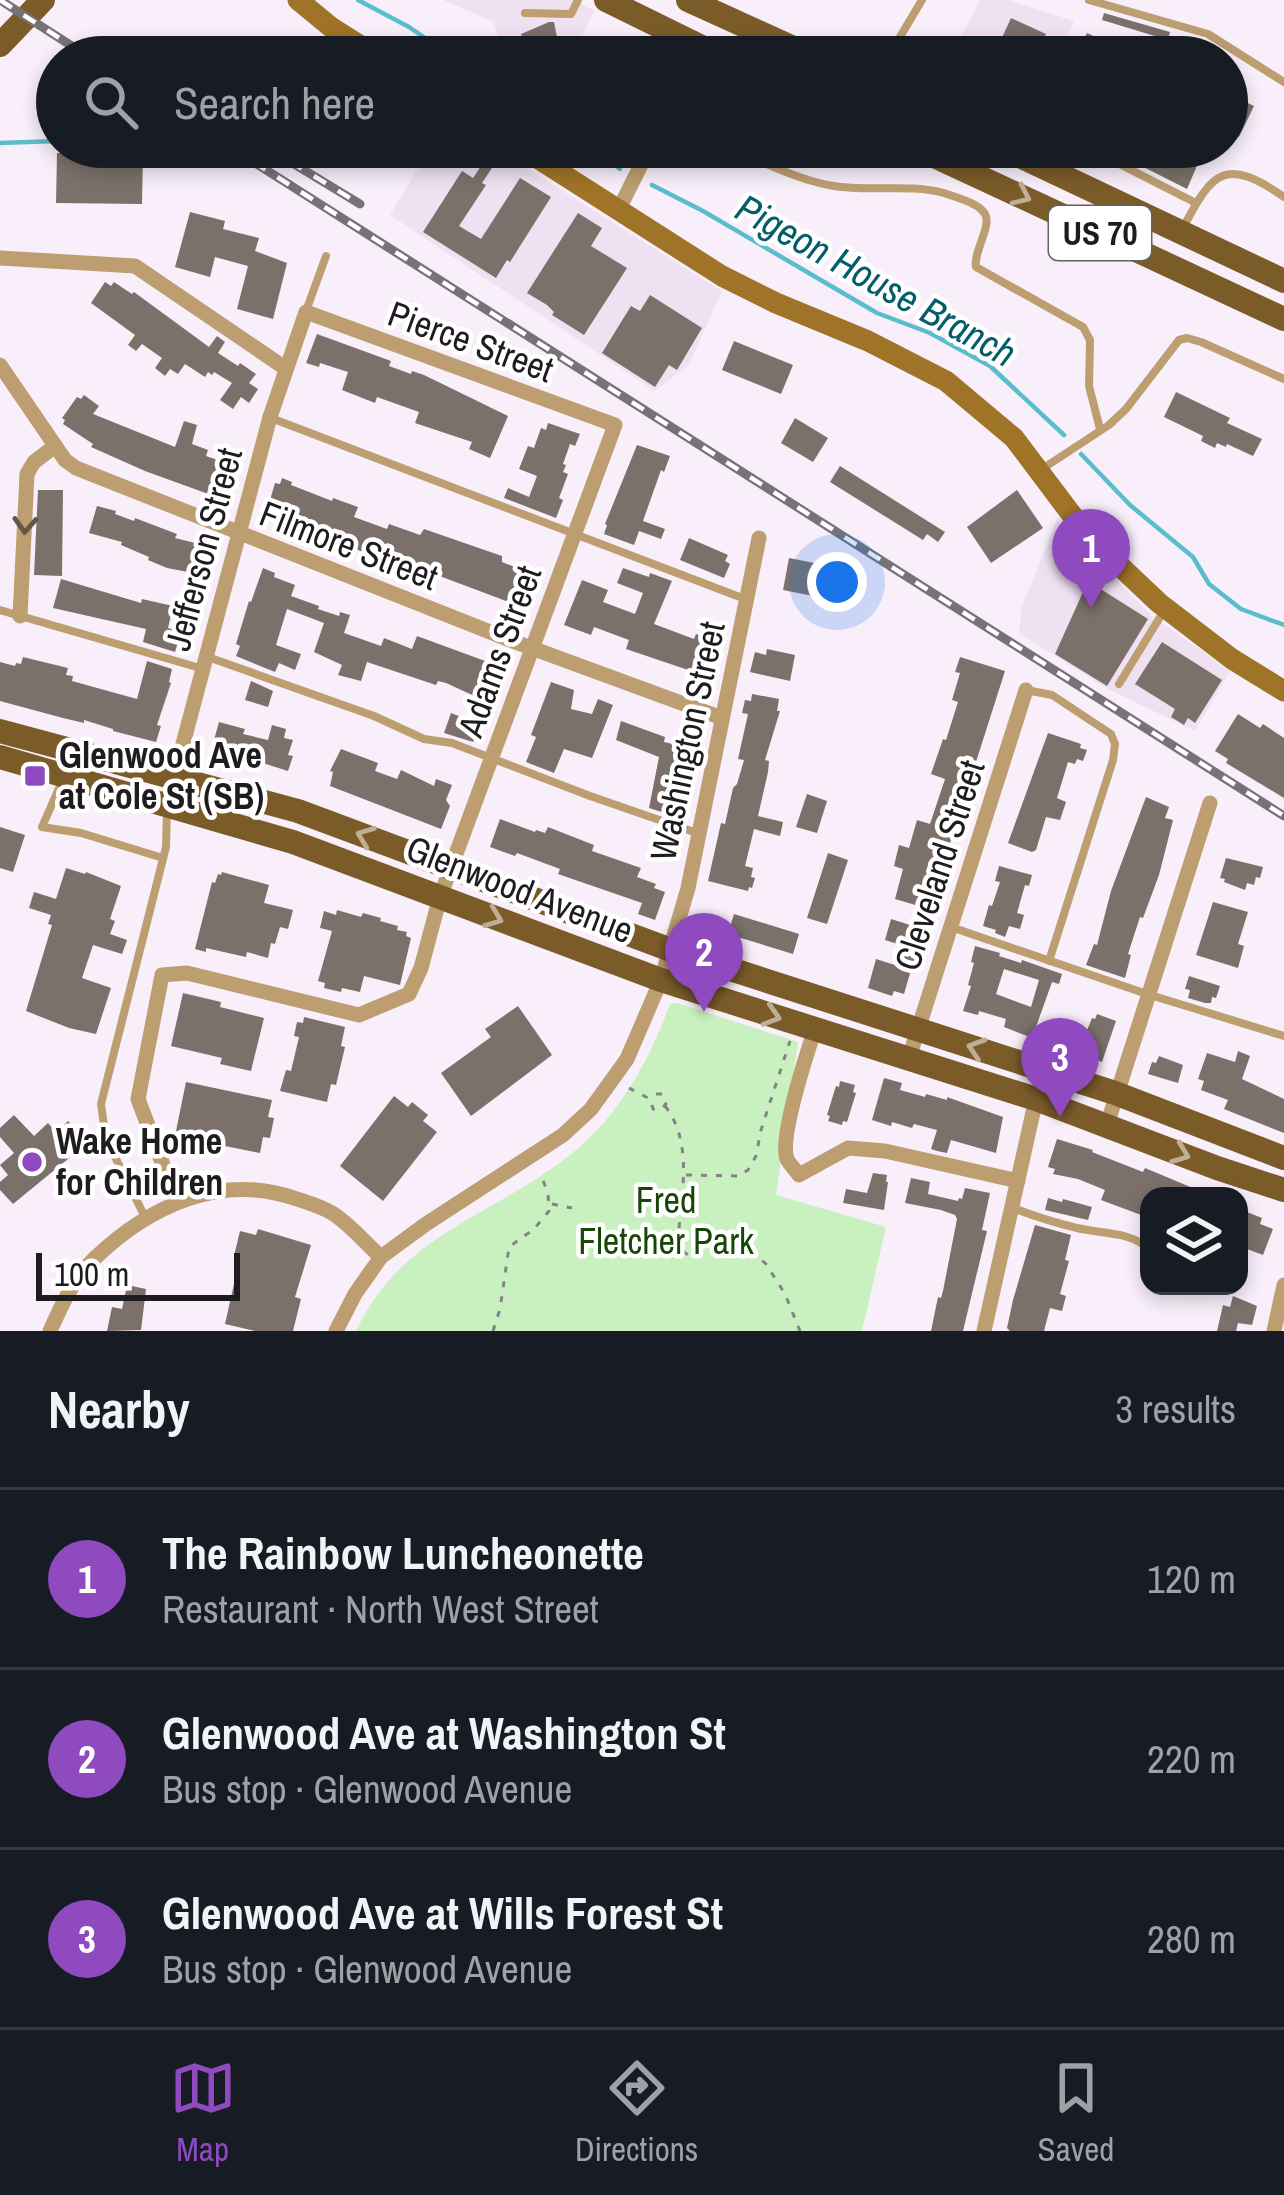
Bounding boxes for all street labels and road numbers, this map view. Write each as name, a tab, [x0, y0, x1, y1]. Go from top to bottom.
road number: US 70	[1049, 206, 1151, 260]
street label: Pierce Street	[382, 289, 560, 393]
street label: Jefferson Street	[153, 442, 253, 656]
street label: Filmore Street	[253, 489, 445, 601]
street label: Adams Street	[446, 559, 552, 744]
street label: Washington Street	[638, 617, 736, 865]
street label: Cleveland Street	[882, 754, 996, 976]
street label: Glenwood Avenue	[400, 824, 640, 954]

